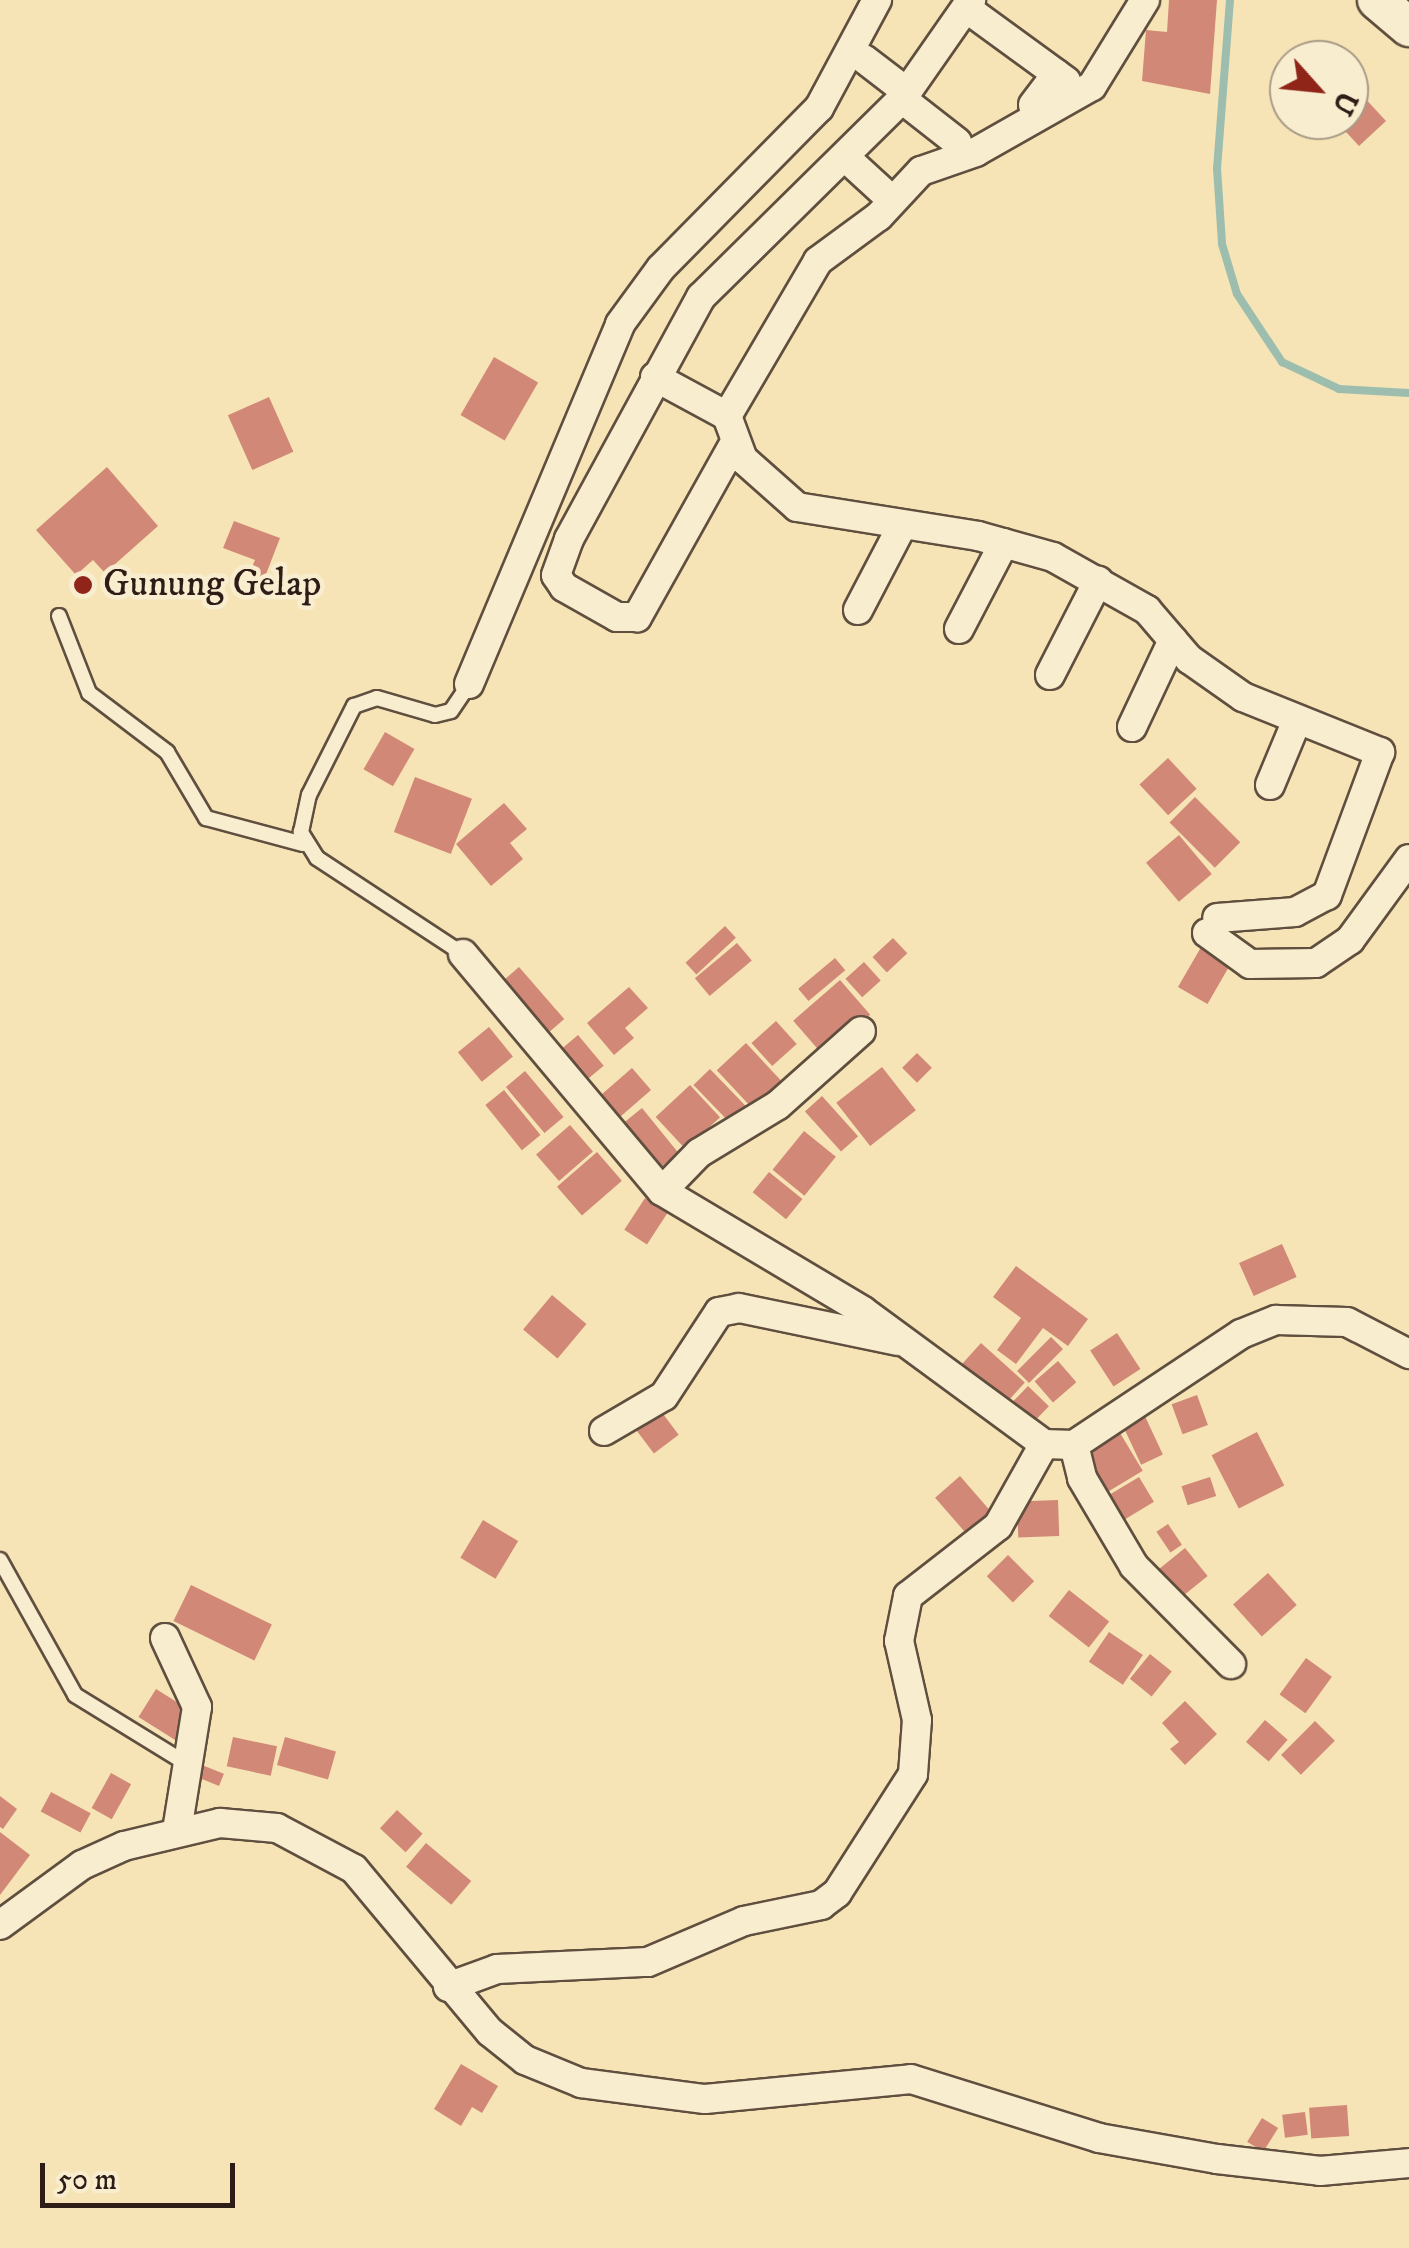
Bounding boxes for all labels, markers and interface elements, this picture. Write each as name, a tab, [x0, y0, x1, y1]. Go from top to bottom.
north arrow	[1269, 40, 1369, 140]
text: U	[1324, 85, 1365, 121]
place label: Gunung Gelap	[103, 562, 321, 608]
marker: Gunung Gelap	[72, 574, 94, 596]
scale bar	[45, 2143, 240, 2205]
text: 50 m	[57, 2162, 117, 2199]

